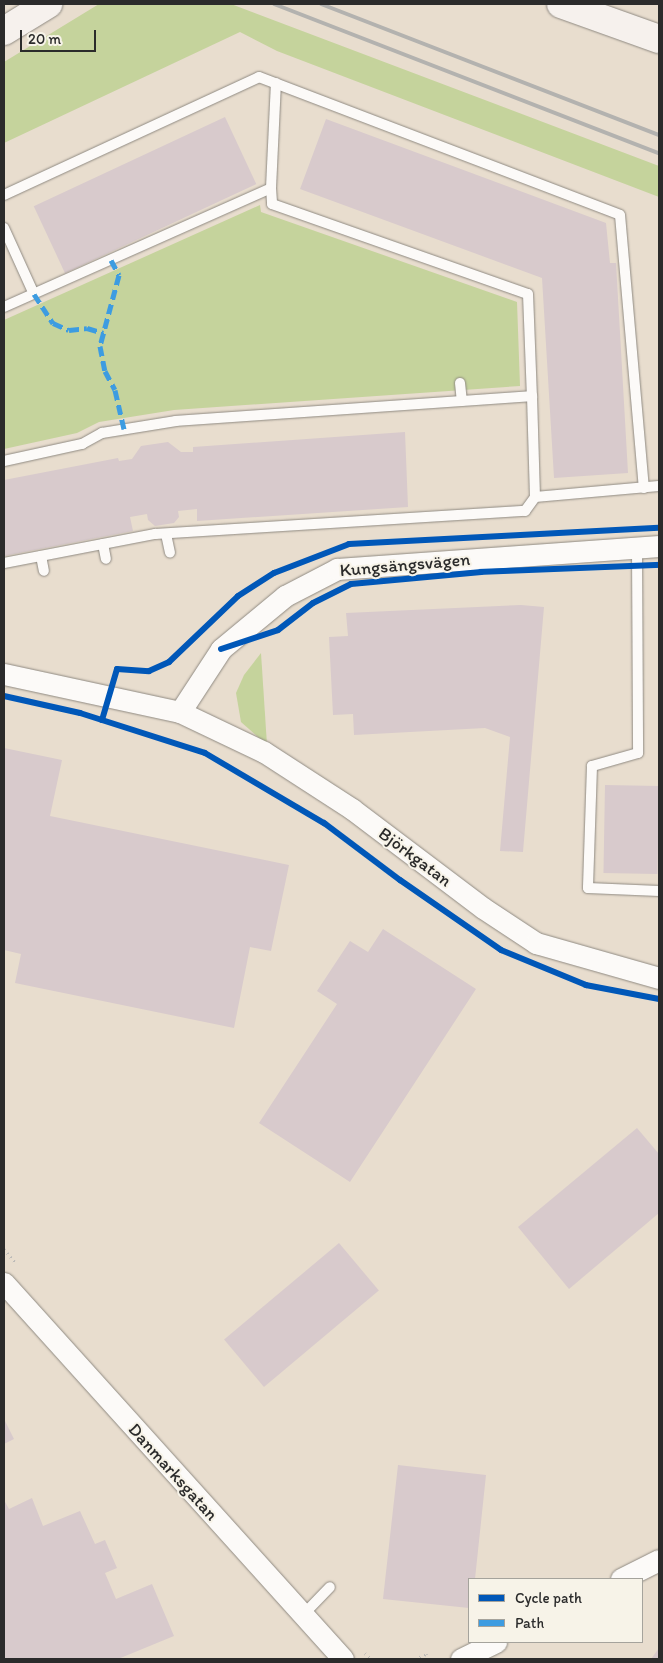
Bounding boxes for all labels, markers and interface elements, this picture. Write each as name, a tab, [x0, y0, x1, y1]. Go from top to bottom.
scale bar	[22, 20, 99, 52]
text: 20 m	[28, 30, 61, 48]
street label: Kungsängsvägen	[339, 549, 471, 581]
street label: Björkgatan	[374, 823, 456, 891]
street label: Danmarksgatan	[124, 1419, 222, 1525]
legend	[468, 1578, 643, 1643]
text: Cycle path	[515, 1589, 582, 1607]
text: Path	[515, 1614, 544, 1632]

